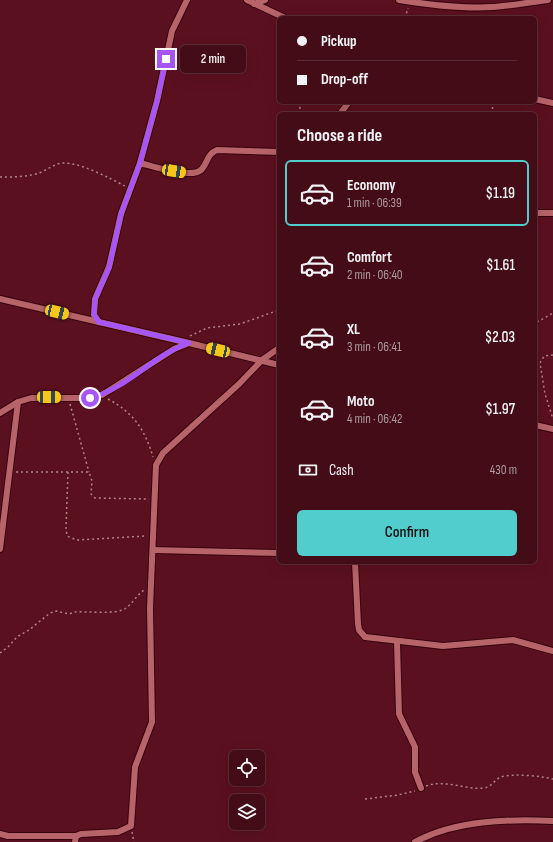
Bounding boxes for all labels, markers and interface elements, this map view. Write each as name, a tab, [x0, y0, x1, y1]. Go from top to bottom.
text: Pickup	[321, 32, 357, 51]
callout: 2 min	[180, 45, 246, 73]
route end	[157, 50, 175, 68]
text: 2 min	[201, 51, 225, 67]
text: Drop-off	[321, 70, 368, 89]
text: Choose a ride	[297, 125, 382, 146]
car	[161, 163, 187, 179]
icon: car	[299, 175, 335, 211]
text: Economy	[347, 176, 396, 195]
text: $1.19	[486, 184, 515, 203]
text: 1 min · 06:39	[347, 195, 402, 211]
icon: car	[299, 247, 335, 283]
text: Comfort	[347, 248, 392, 267]
text: $1.61	[486, 256, 515, 275]
text: 2 min · 06:40	[347, 267, 403, 283]
car	[44, 303, 70, 321]
icon: car	[299, 319, 335, 355]
text: XL	[347, 320, 360, 339]
text: $2.03	[485, 328, 515, 347]
text: 3 min · 06:41	[347, 339, 402, 355]
car	[205, 341, 231, 359]
route start	[81, 389, 99, 407]
car	[37, 391, 61, 403]
icon: car	[299, 391, 335, 427]
text: Moto	[347, 392, 374, 411]
text: $1.97	[485, 400, 515, 419]
text: 4 min · 06:42	[347, 411, 402, 427]
icon: cash	[297, 459, 319, 481]
text: Cash	[329, 461, 354, 480]
text: 430 m	[490, 462, 517, 478]
button: Confirm	[297, 510, 517, 556]
map controls	[229, 750, 265, 830]
button: locate	[229, 750, 265, 786]
button: layers	[229, 794, 265, 830]

